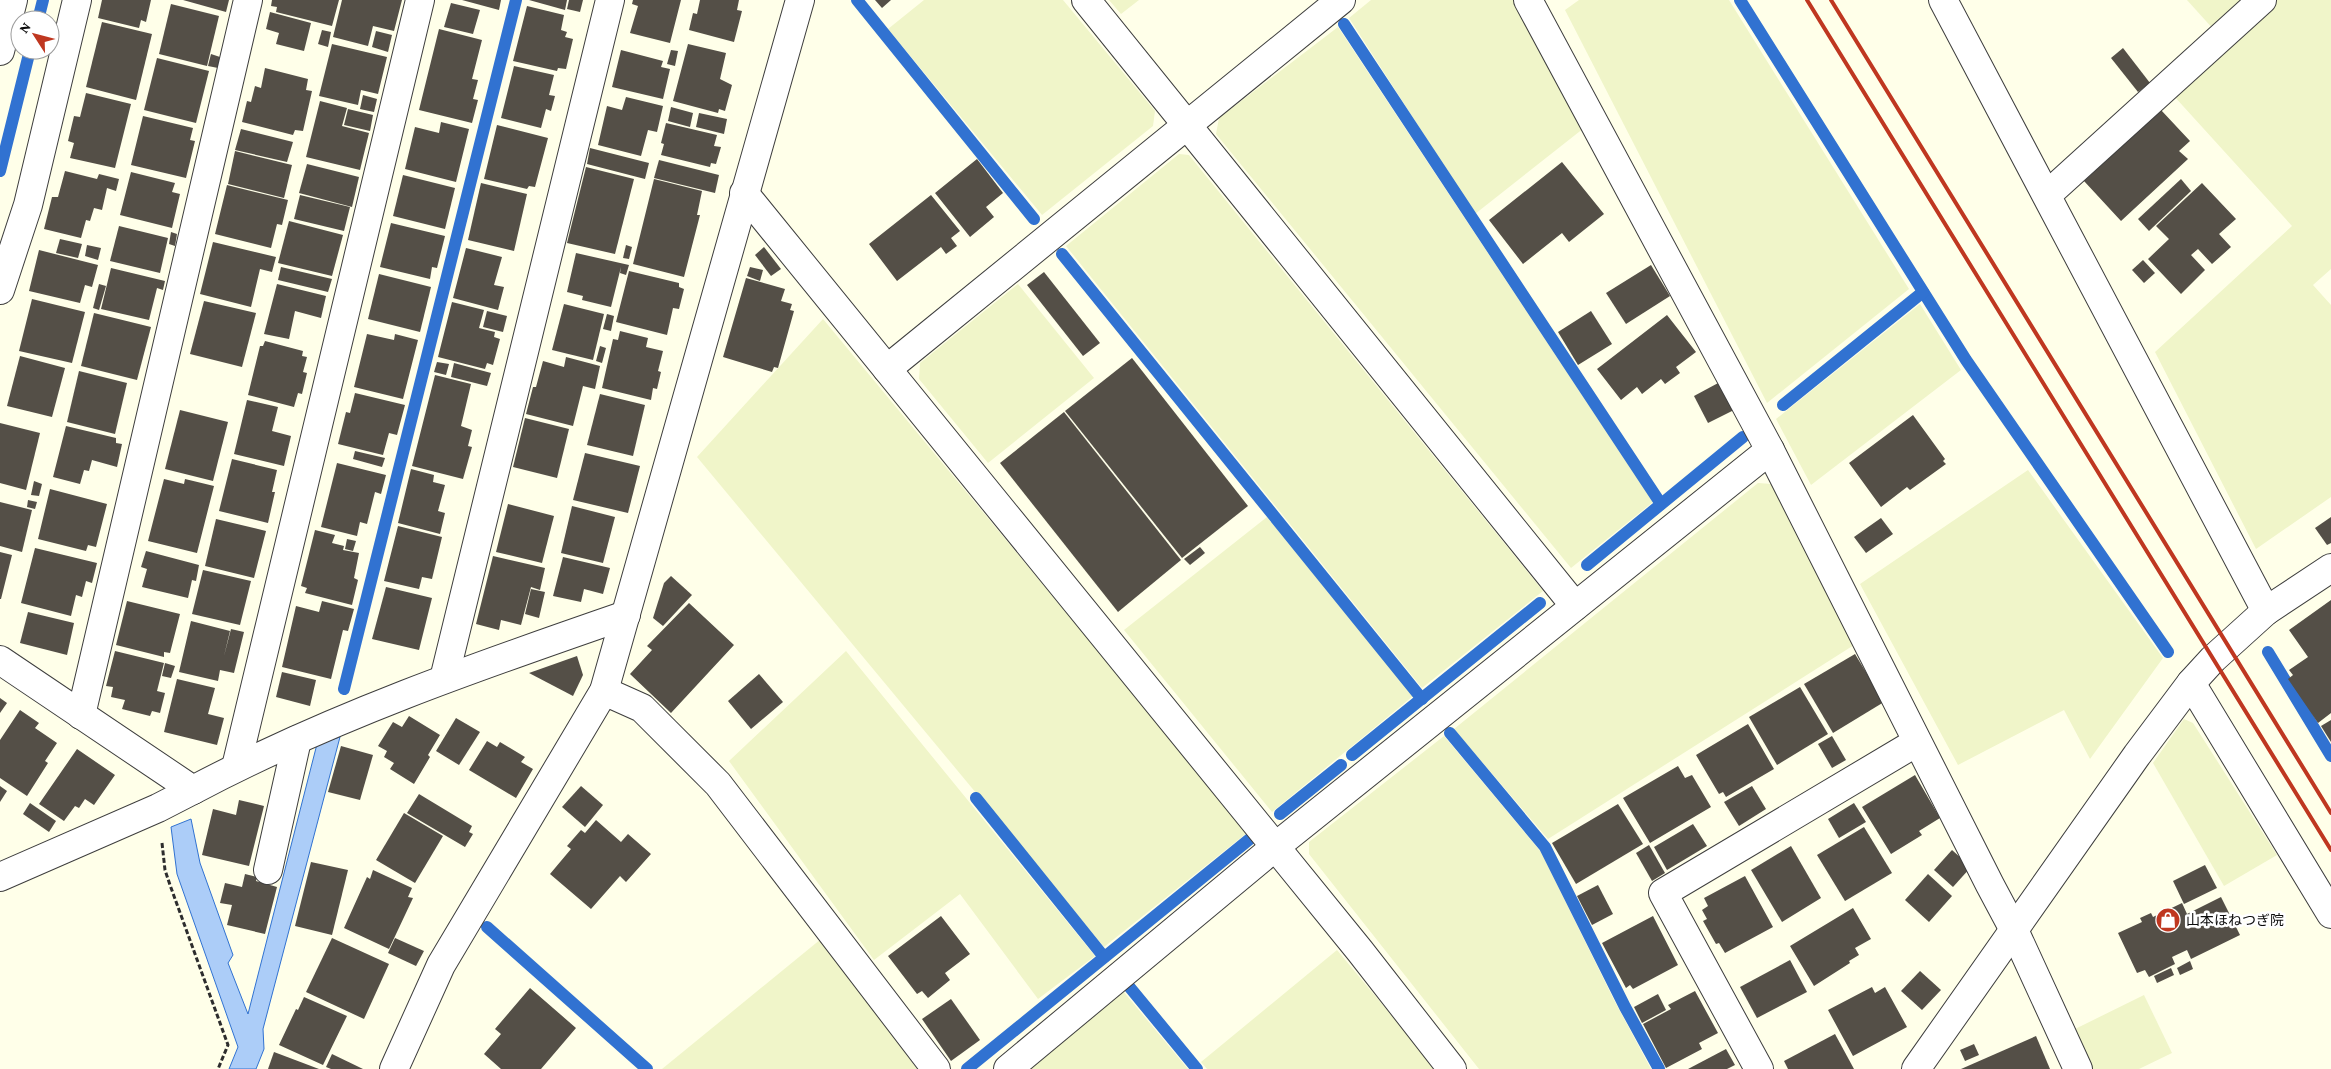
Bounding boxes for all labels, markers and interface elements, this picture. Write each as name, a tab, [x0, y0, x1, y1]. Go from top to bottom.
north arrow	[10, 10, 60, 60]
text: N	[15, 18, 34, 36]
shop icon: 山本ほねつぎ院	[2155, 907, 2181, 933]
place label: 山本ほねつぎ院	[2186, 912, 2284, 928]

